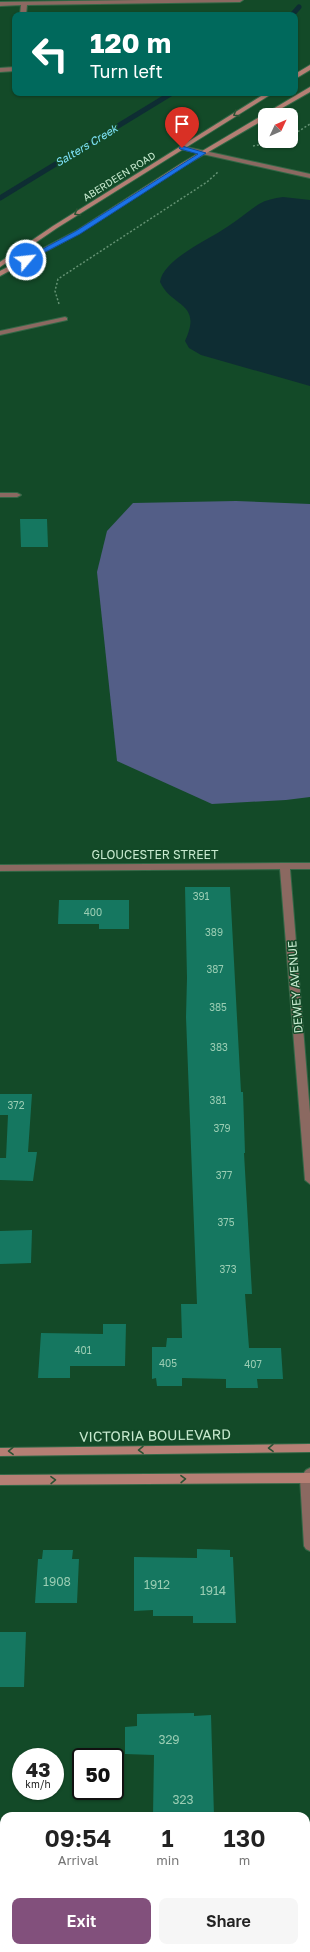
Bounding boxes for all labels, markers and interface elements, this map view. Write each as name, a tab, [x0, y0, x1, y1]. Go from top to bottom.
text: 120 m	[90, 26, 171, 59]
icon: left	[24, 28, 76, 80]
text: Turn left	[90, 60, 163, 82]
pin	[165, 107, 199, 148]
north arrow	[258, 108, 298, 148]
map controls	[258, 108, 298, 148]
one-way arrow	[234, 109, 241, 116]
icon: arrive	[171, 113, 193, 135]
water label: Salters Creek	[52, 120, 121, 169]
street label: ABERDEEN ROAD	[80, 149, 158, 203]
one-way arrow	[74, 208, 81, 216]
position arrow	[5, 239, 47, 281]
street label: GLOUCESTER STREET	[92, 847, 219, 862]
house number: 391	[193, 890, 210, 902]
house number: 400	[84, 906, 102, 918]
house number: 389	[205, 926, 223, 938]
street label: DEWEY AVENUE	[284, 940, 306, 1034]
house number: 387	[206, 963, 224, 975]
house number: 385	[209, 1001, 227, 1013]
house number: 383	[210, 1041, 228, 1053]
house number: 381	[210, 1094, 227, 1106]
house number: 372	[8, 1099, 25, 1111]
house number: 379	[213, 1122, 231, 1134]
house number: 377	[216, 1169, 232, 1181]
house number: 375	[218, 1216, 235, 1228]
house number: 373	[220, 1263, 237, 1275]
house number: 401	[74, 1344, 92, 1356]
house number: 405	[159, 1357, 177, 1369]
house number: 407	[244, 1358, 262, 1370]
street label: VICTORIA BOULEVARD	[79, 1425, 231, 1445]
one-way arrow	[268, 1444, 274, 1452]
one-way arrow	[138, 1446, 144, 1454]
one-way arrow	[8, 1447, 14, 1456]
one-way arrow	[180, 1475, 186, 1483]
one-way arrow	[50, 1476, 56, 1484]
house number: 1908	[43, 1574, 71, 1589]
house number: 1912	[144, 1577, 170, 1592]
house number: 1914	[200, 1583, 226, 1598]
house number: 329	[158, 1732, 180, 1747]
speed limit sign: 50	[72, 1748, 124, 1800]
text: 43	[26, 1757, 50, 1781]
text: km/h	[25, 1778, 51, 1790]
house number: 323	[172, 1792, 194, 1807]
text: 09:54	[44, 1823, 112, 1852]
text: 1	[162, 1823, 174, 1852]
text: 130	[224, 1823, 266, 1852]
text: Arrival	[58, 1852, 98, 1868]
text: min	[156, 1852, 179, 1868]
text: m	[239, 1852, 250, 1868]
button: Exit	[12, 1898, 151, 1944]
button: Share	[159, 1898, 298, 1944]

